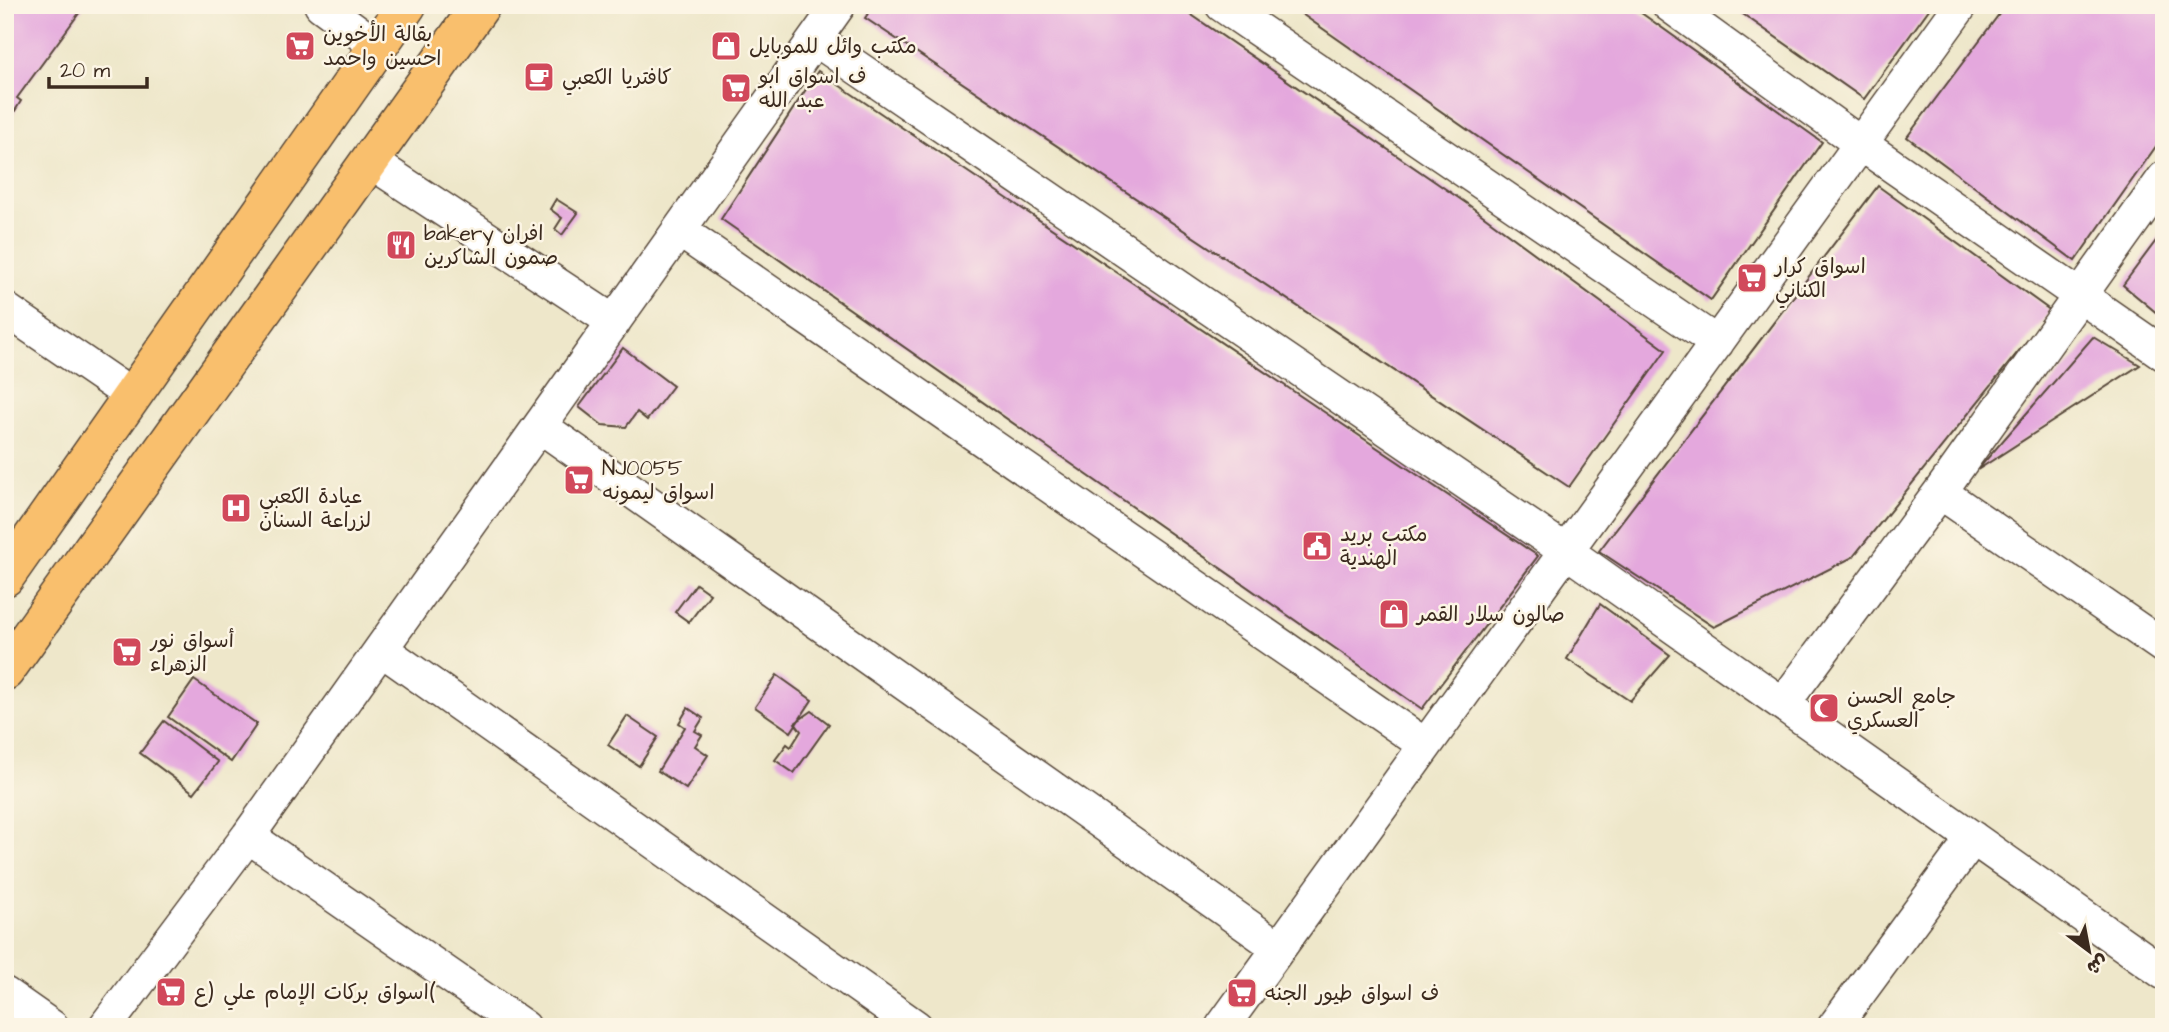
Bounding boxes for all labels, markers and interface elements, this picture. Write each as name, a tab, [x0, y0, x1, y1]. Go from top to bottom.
place label: بقالة الأخوين احسين واحمد	[323, 20, 442, 73]
supermarket icon: بقالة الأخوين احسين واحمد	[283, 29, 317, 63]
shop icon: مكتب وائل للموبايل	[709, 29, 743, 63]
place label: مكتب وائل للموبايل	[749, 32, 917, 61]
scale bar	[49, 46, 147, 90]
text: 20 m	[60, 56, 111, 85]
cafe icon: كافتريا الكعبي	[522, 60, 556, 94]
place label: ف اسواق ابو عبد الله	[757, 62, 867, 115]
place label: كافتريا الكعبي	[562, 63, 672, 96]
supermarket icon: ف اسواق ابو عبد الله	[719, 71, 753, 105]
place label: bakery افران صمون الشاكرين	[424, 219, 558, 272]
restaurant icon: bakery افران صمون الشاكرين	[384, 228, 418, 262]
place label: اسواق كرار الكناني	[1773, 252, 1866, 309]
supermarket icon: اسواق كرار الكناني	[1735, 261, 1769, 295]
place label: NJ0055 اسواق ليمونه	[602, 454, 714, 507]
supermarket icon: NJ0055 اسواق ليمونه	[562, 463, 596, 497]
place label: عيادة الكعبي لزراعة السنان	[259, 482, 371, 535]
hospital icon: عيادة الكعبي لزراعة السنان	[219, 491, 253, 525]
place label: مكتب بريد الهندية	[1340, 520, 1427, 573]
public building icon: مكتب بريد الهندية	[1300, 529, 1334, 563]
shop icon: صالون سلار القمر	[1377, 597, 1411, 631]
place label: صالون سلار القمر	[1415, 600, 1565, 629]
place label: أسواق نور الزهراء	[149, 626, 234, 679]
supermarket icon: أسواق نور الزهراء	[110, 635, 144, 669]
place label: جامع الحسن العسكري	[1847, 682, 1956, 735]
mosque icon: جامع الحسن العسكري	[1807, 691, 1841, 725]
north arrow	[2054, 916, 2124, 986]
text: ش	[2081, 947, 2113, 981]
supermarket icon: اسواق بركات الإمام علي ﴿ع﴾	[154, 975, 188, 1009]
supermarket icon: ف اسواق طيور الجنه	[1225, 976, 1259, 1010]
place label: اسواق بركات الإمام علي ﴿ع﴾	[194, 978, 437, 1011]
place label: ف اسواق طيور الجنه	[1265, 979, 1439, 1008]

